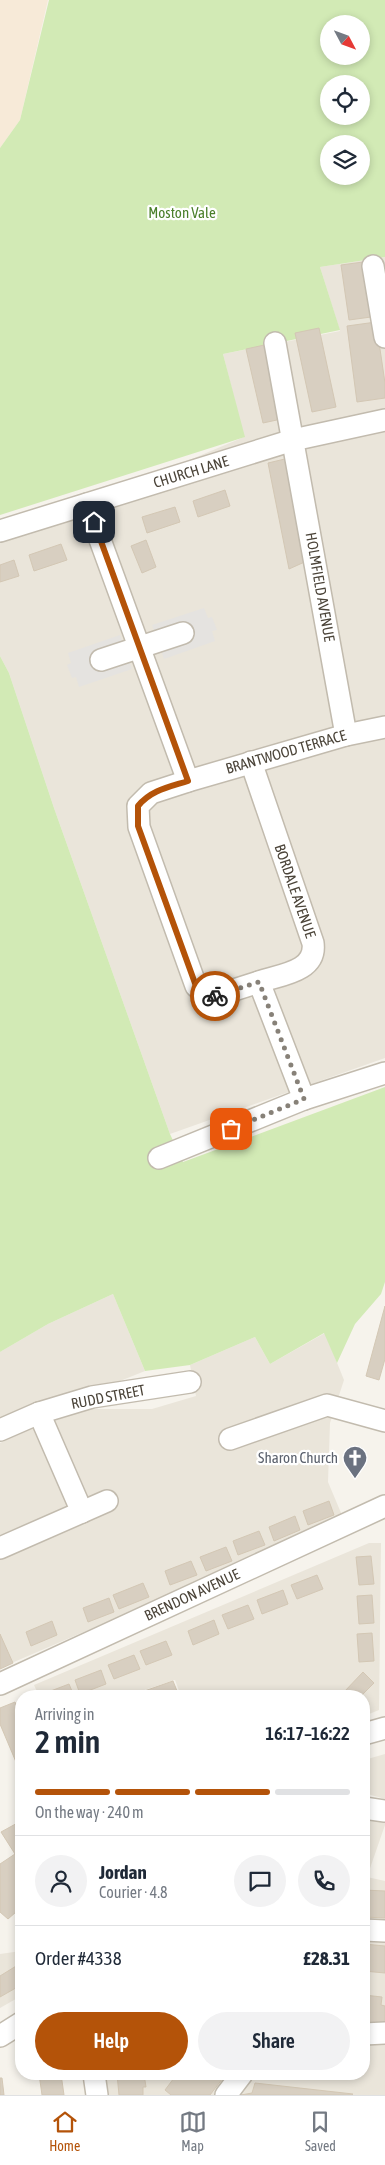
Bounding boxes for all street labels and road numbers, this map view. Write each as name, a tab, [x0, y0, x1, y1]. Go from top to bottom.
street label: CHURCH LANE	[151, 452, 231, 491]
street label: HOLMFIELD AVENUE	[303, 531, 339, 644]
street label: BRANTWOOD TERRACE	[224, 726, 349, 777]
street label: BORDALE AVENUE	[271, 842, 320, 941]
street label: RUDD STREET	[69, 1381, 147, 1412]
street label: BRENDON AVENUE	[142, 1565, 243, 1624]

